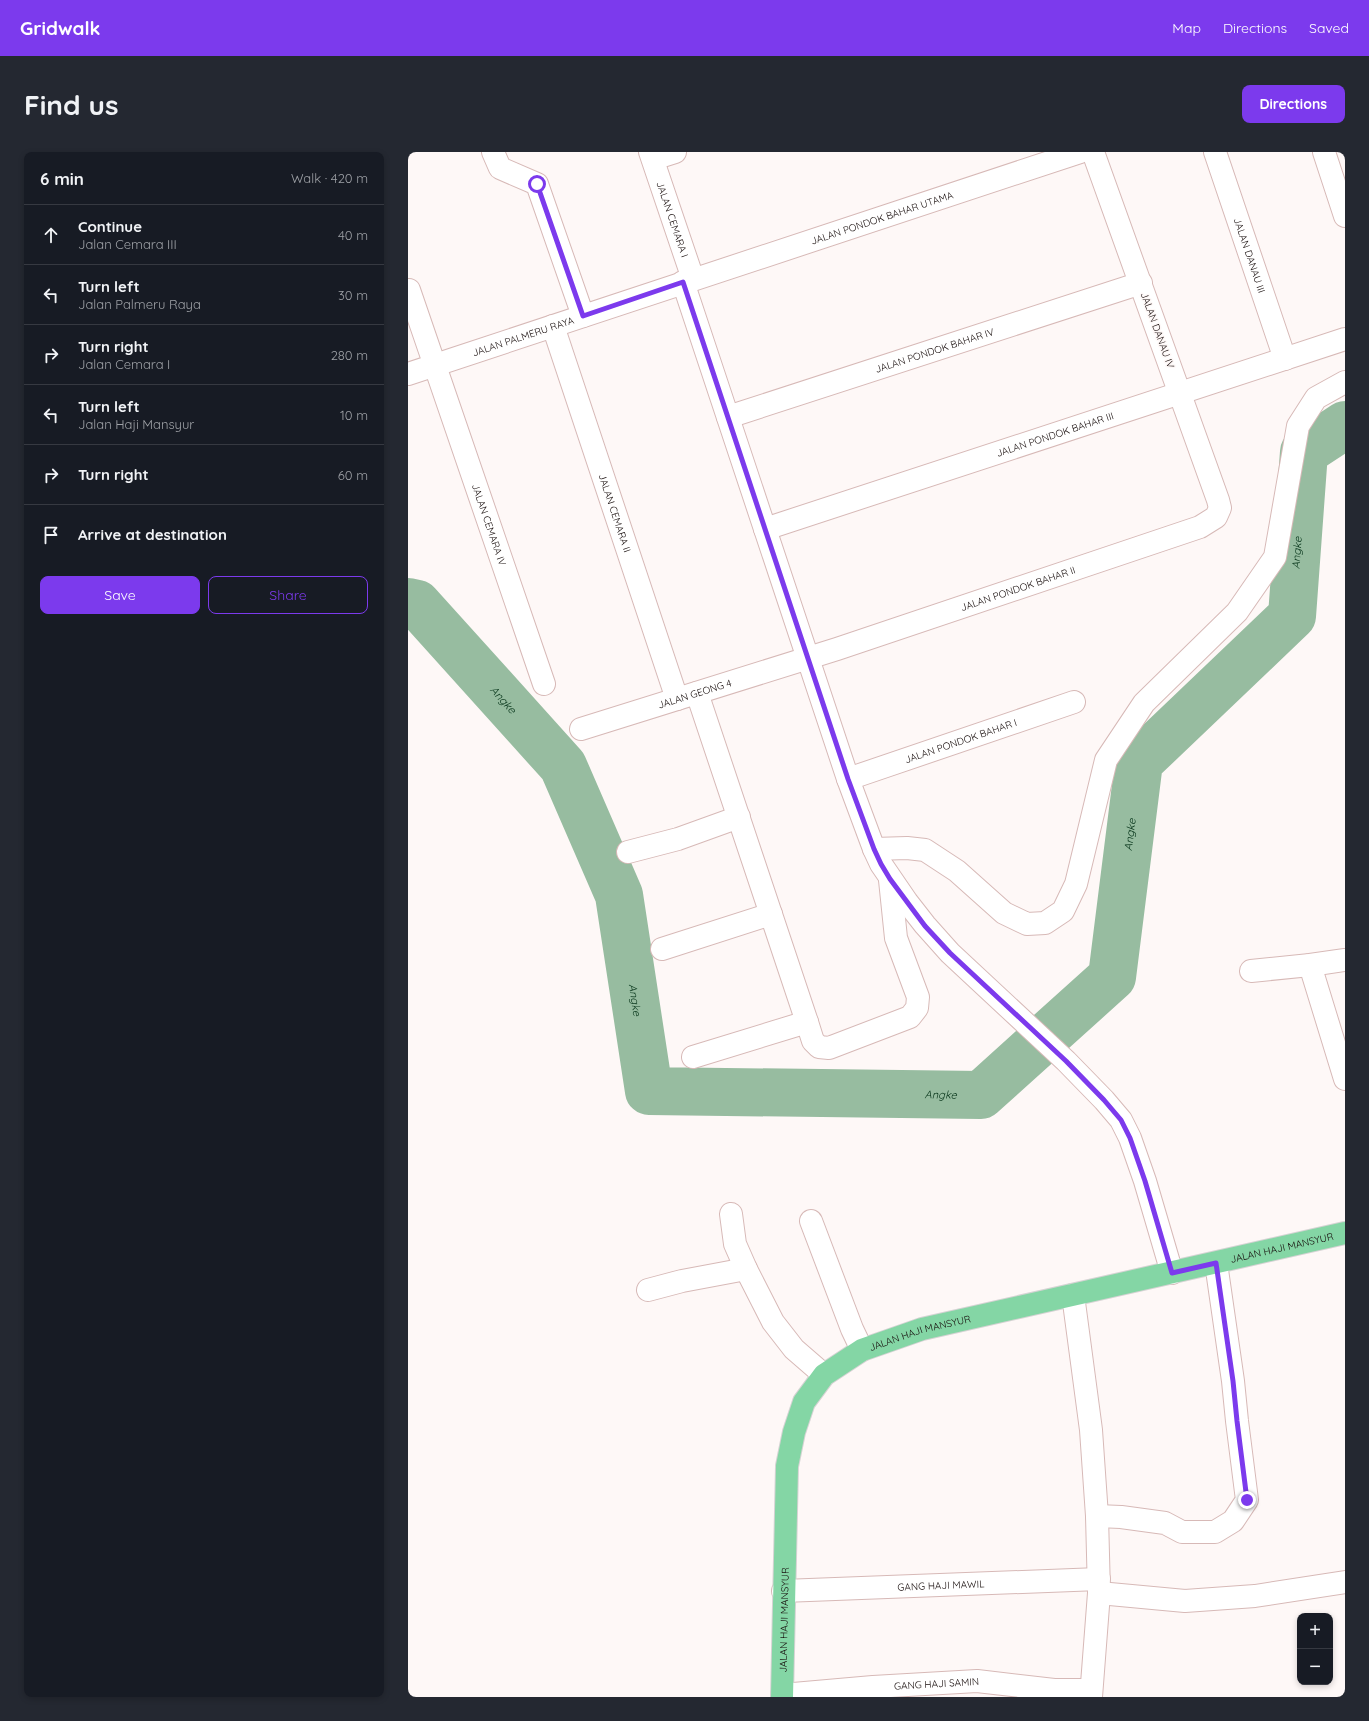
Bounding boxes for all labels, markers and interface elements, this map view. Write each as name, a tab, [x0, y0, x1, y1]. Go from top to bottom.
text: Gridwalk	[20, 16, 100, 40]
text: Map	[1172, 19, 1201, 37]
text: Directions	[1223, 19, 1287, 37]
text: Saved	[1309, 19, 1349, 37]
button: Directions	[1242, 85, 1345, 123]
text: Find us	[24, 87, 118, 122]
text: 6 min	[40, 168, 84, 189]
text: Walk · 420 m	[291, 170, 368, 186]
route start	[528, 175, 546, 193]
street label: JALAN CEMARA I	[653, 180, 691, 259]
street label: JALAN PONDOK BAHAR UTAMA	[809, 188, 955, 248]
street label: JALAN DANAU III	[1231, 216, 1268, 295]
text: Continue	[78, 217, 142, 236]
icon: ahead	[40, 224, 62, 246]
text: 40 m	[338, 227, 368, 243]
text: Jalan Cemara III	[78, 236, 177, 252]
text: Turn left	[78, 277, 140, 296]
icon: left	[40, 284, 62, 306]
text: 30 m	[338, 287, 368, 303]
street label: JALAN DANAU IV	[1138, 290, 1177, 370]
text: Jalan Palmeru Raya	[78, 296, 201, 312]
street label: JALAN PALMERU RAYA	[471, 314, 576, 359]
street label: JALAN PONDOK BAHAR IV	[873, 325, 996, 376]
text: Turn right	[78, 337, 149, 356]
icon: right	[40, 344, 62, 366]
text: 280 m	[331, 347, 368, 363]
text: Jalan Cemara I	[78, 356, 170, 372]
text: Turn left	[78, 397, 140, 416]
icon: left	[40, 404, 62, 426]
text: 10 m	[340, 407, 368, 423]
street label: JALAN PONDOK BAHAR III	[995, 409, 1115, 460]
text: Jalan Haji Mansyur	[78, 416, 194, 432]
icon: right	[40, 464, 62, 486]
text: Turn right	[78, 465, 149, 484]
text: 60 m	[338, 467, 368, 483]
street label: JALAN CEMARA II	[596, 472, 634, 554]
street label: JALAN CEMARA IV	[469, 482, 509, 568]
icon: arrive	[40, 524, 62, 546]
text: Arrive at destination	[78, 525, 227, 544]
water label: Angke	[1288, 536, 1305, 569]
street label: JALAN PONDOK BAHAR II	[959, 563, 1077, 614]
button: Save	[40, 576, 200, 614]
button: Share	[208, 576, 368, 614]
street label: JALAN GEONG 4	[656, 676, 733, 712]
water label: Angke	[487, 683, 520, 717]
street label: JALAN PONDOK BAHAR I	[903, 716, 1019, 766]
water label: Angke	[1121, 817, 1139, 852]
water label: Angke	[626, 983, 645, 1018]
water label: Angke	[925, 1087, 958, 1102]
street label: JALAN HAJI MANSYUR	[1229, 1230, 1335, 1266]
street label: JALAN HAJI MANSYUR	[867, 1312, 972, 1354]
route end	[1238, 1491, 1256, 1509]
street label: JALAN HAJI MANSYUR	[777, 1567, 792, 1673]
street label: GANG HAJI MAWIL	[897, 1577, 985, 1594]
map controls	[1297, 1613, 1333, 1685]
button: +	[1297, 1613, 1333, 1649]
button: −	[1297, 1649, 1333, 1685]
street label: GANG HAJI SAMIN	[894, 1675, 979, 1693]

